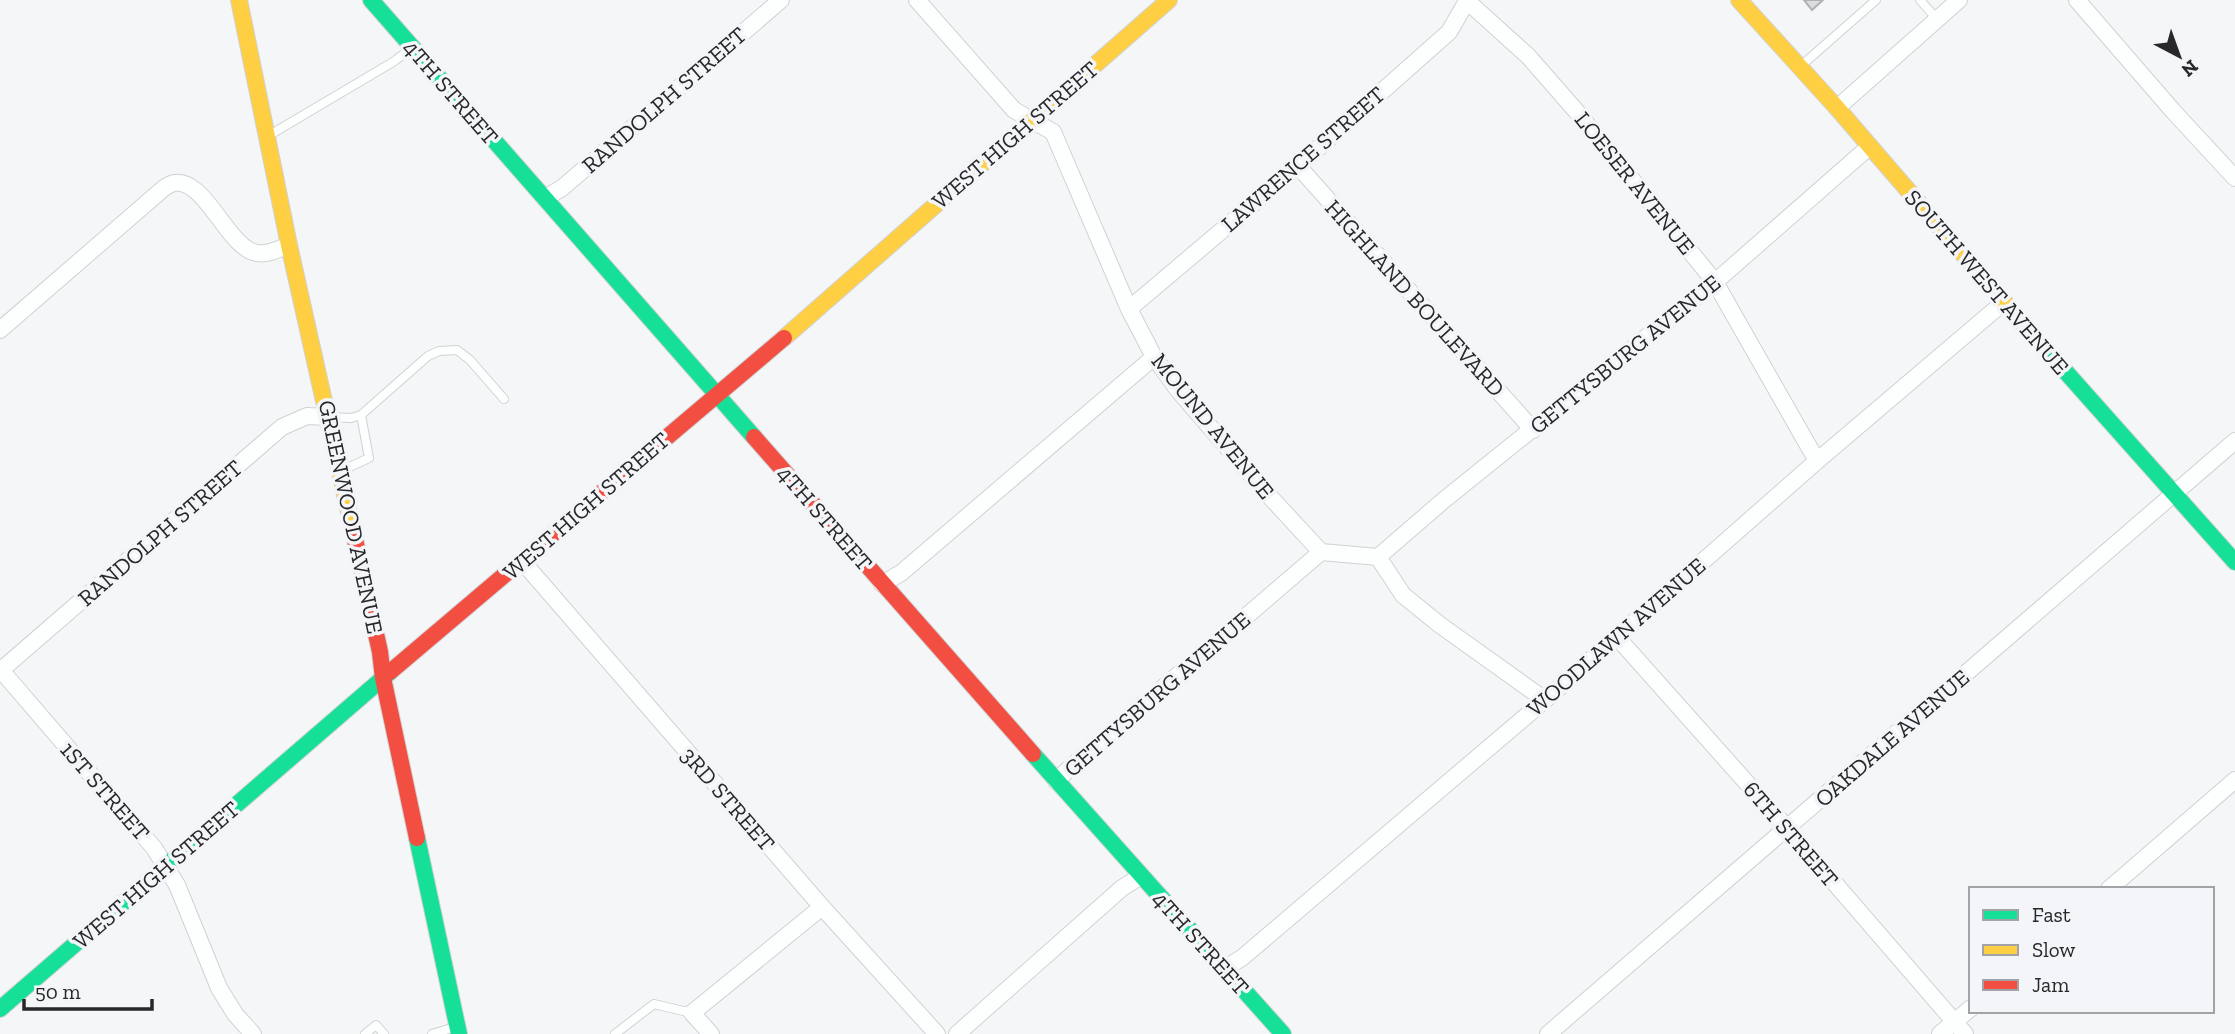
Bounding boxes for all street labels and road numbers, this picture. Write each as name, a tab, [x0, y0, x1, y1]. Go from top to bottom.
street label: RANDOLPH STREET	[576, 21, 752, 179]
street label: 4TH STREET	[398, 33, 504, 151]
street label: WEST HIGH STREET	[926, 55, 1104, 215]
street label: LAWRENCE STREET	[1215, 80, 1391, 238]
street label: LOESER AVENUE	[1569, 106, 1701, 260]
street label: SOUTH WEST AVENUE	[1899, 184, 2075, 380]
street label: HIGHLAND BOULEVARD	[1319, 194, 1511, 402]
street label: GETTYSBURG AVENUE	[1524, 268, 1726, 440]
street label: MOUND AVENUE	[1146, 347, 1280, 505]
street label: GREENWOOD AVENUE	[313, 398, 389, 636]
street label: WEST HIGH STREET	[497, 426, 675, 586]
street label: RANDOLPH STREET	[72, 454, 248, 612]
street label: 4TH STREET	[772, 459, 878, 577]
street label: WOODLAWN AVENUE	[1521, 552, 1711, 722]
street label: GETTYSBURG AVENUE	[1058, 606, 1256, 782]
street label: OAKDALE AVENUE	[1809, 663, 1975, 813]
street label: 1ST STREET	[54, 736, 156, 846]
street label: 3RD STREET	[675, 741, 781, 857]
street label: 6TH STREET	[1737, 775, 1845, 893]
street label: WEST HIGH STREET	[67, 795, 245, 955]
street label: 4TH STREET	[1147, 885, 1255, 1001]

